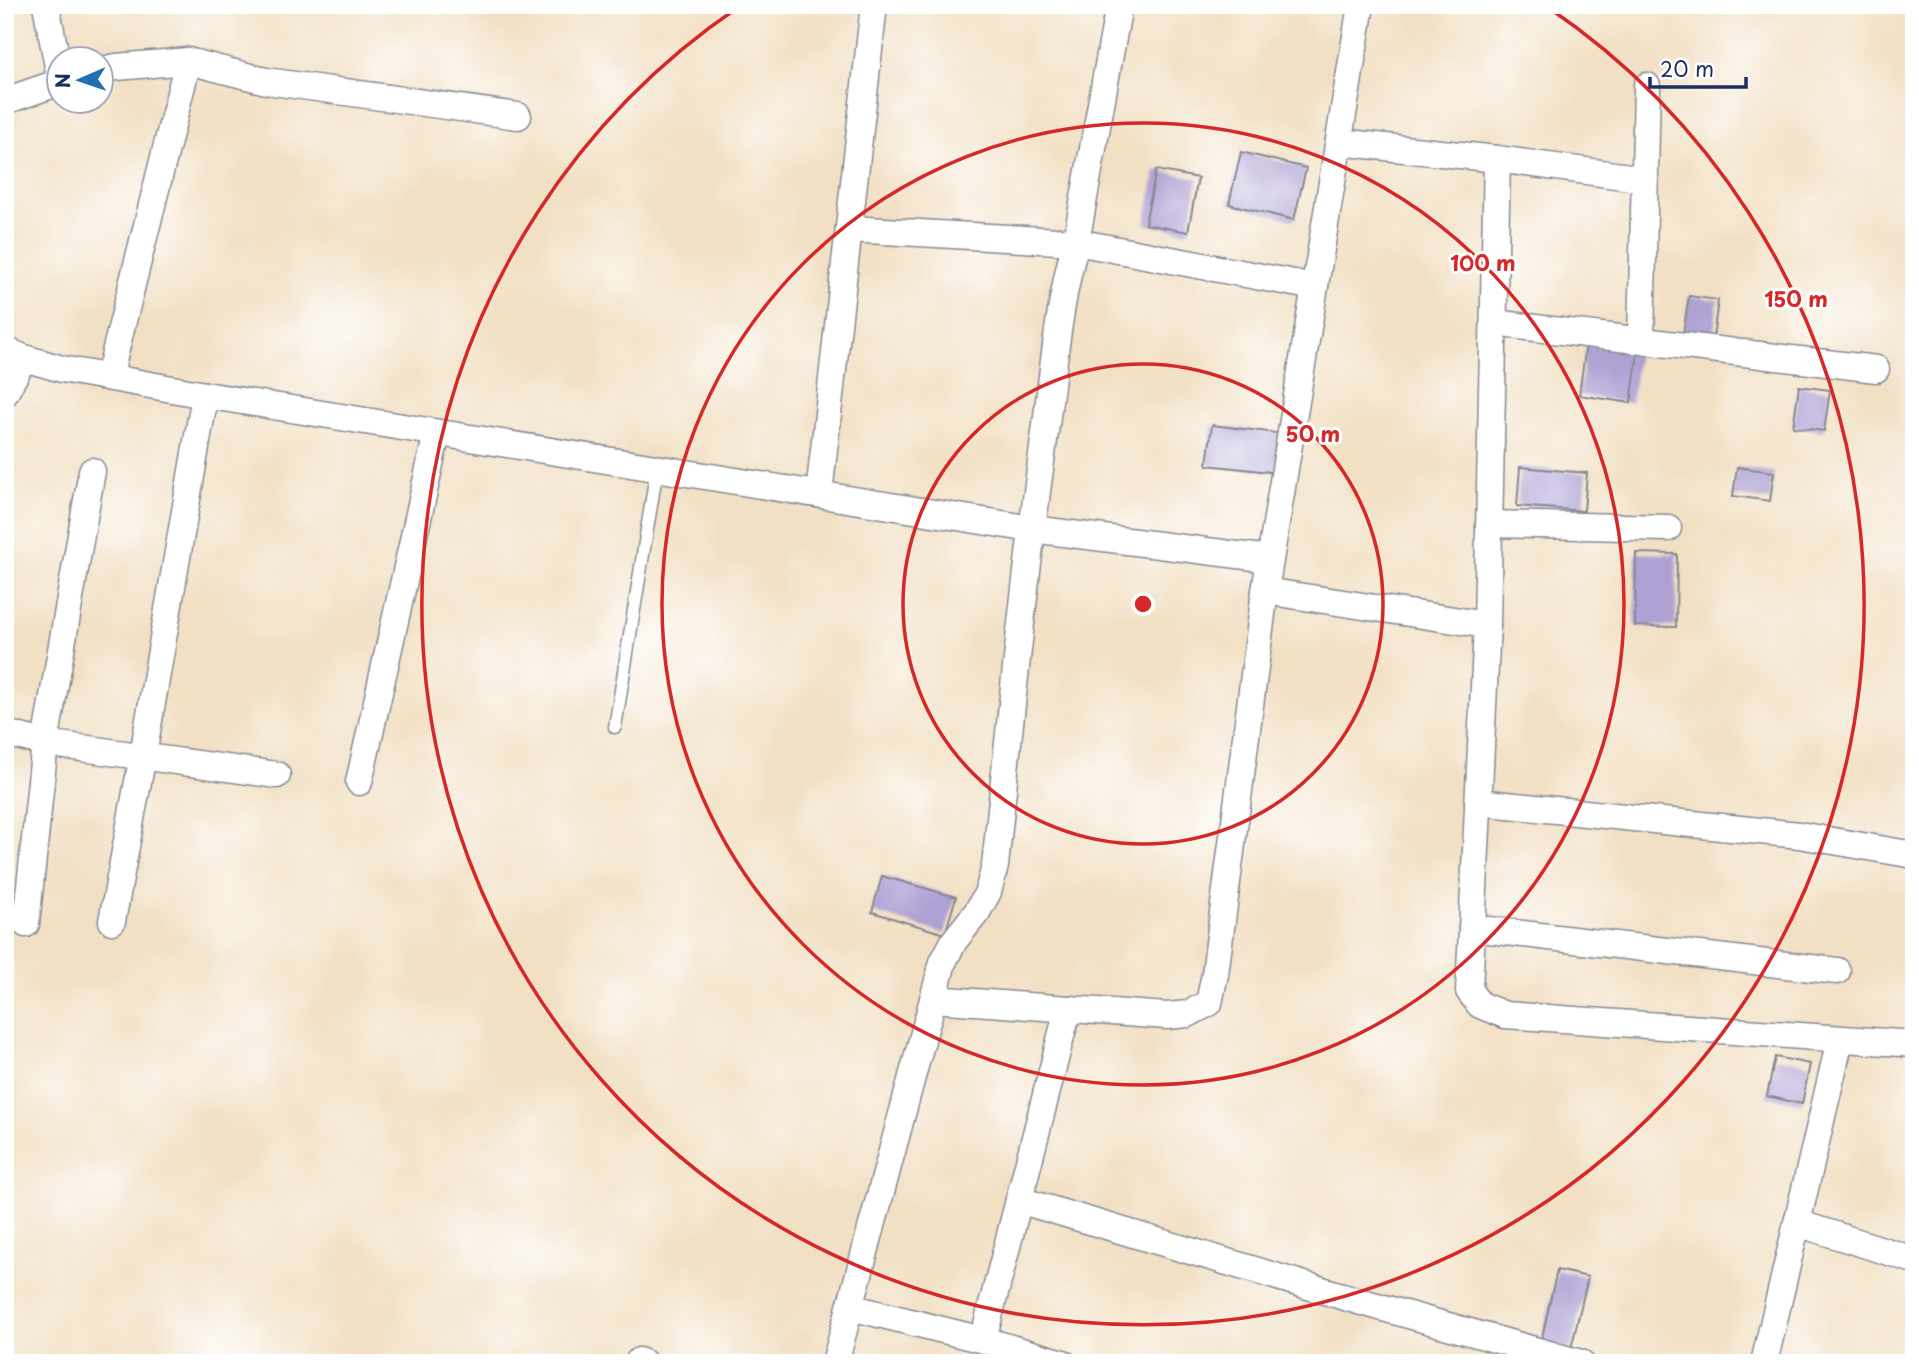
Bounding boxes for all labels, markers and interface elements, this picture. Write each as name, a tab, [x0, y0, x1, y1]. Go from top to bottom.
north arrow	[46, 46, 116, 116]
scale bar	[1650, 46, 1746, 90]
text: 20 m	[1660, 52, 1714, 84]
text: N	[48, 73, 76, 89]
text: 100 m	[1450, 246, 1516, 278]
text: 150 m	[1764, 282, 1828, 314]
text: 50 m	[1286, 417, 1340, 449]
centre of rings	[1131, 592, 1155, 616]

